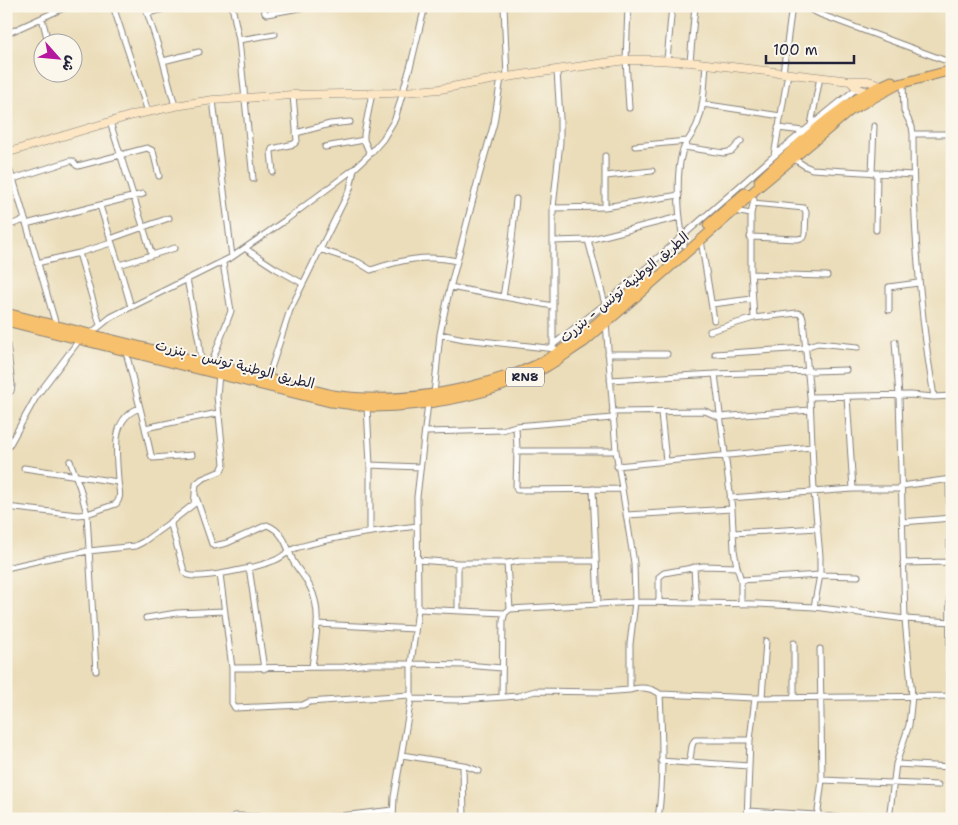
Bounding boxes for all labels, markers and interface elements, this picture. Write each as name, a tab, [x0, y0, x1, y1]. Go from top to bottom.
north arrow	[32, 32, 82, 82]
scale bar	[766, 32, 853, 64]
text: 100 m	[773, 40, 818, 60]
text: ش	[58, 53, 81, 75]
street label: الطريق الوطنية تونس - بنزرت	[556, 228, 692, 346]
street label: الطريق الوطنية تونس - بنزرت	[154, 336, 316, 392]
road number: RN8	[506, 368, 544, 387]

